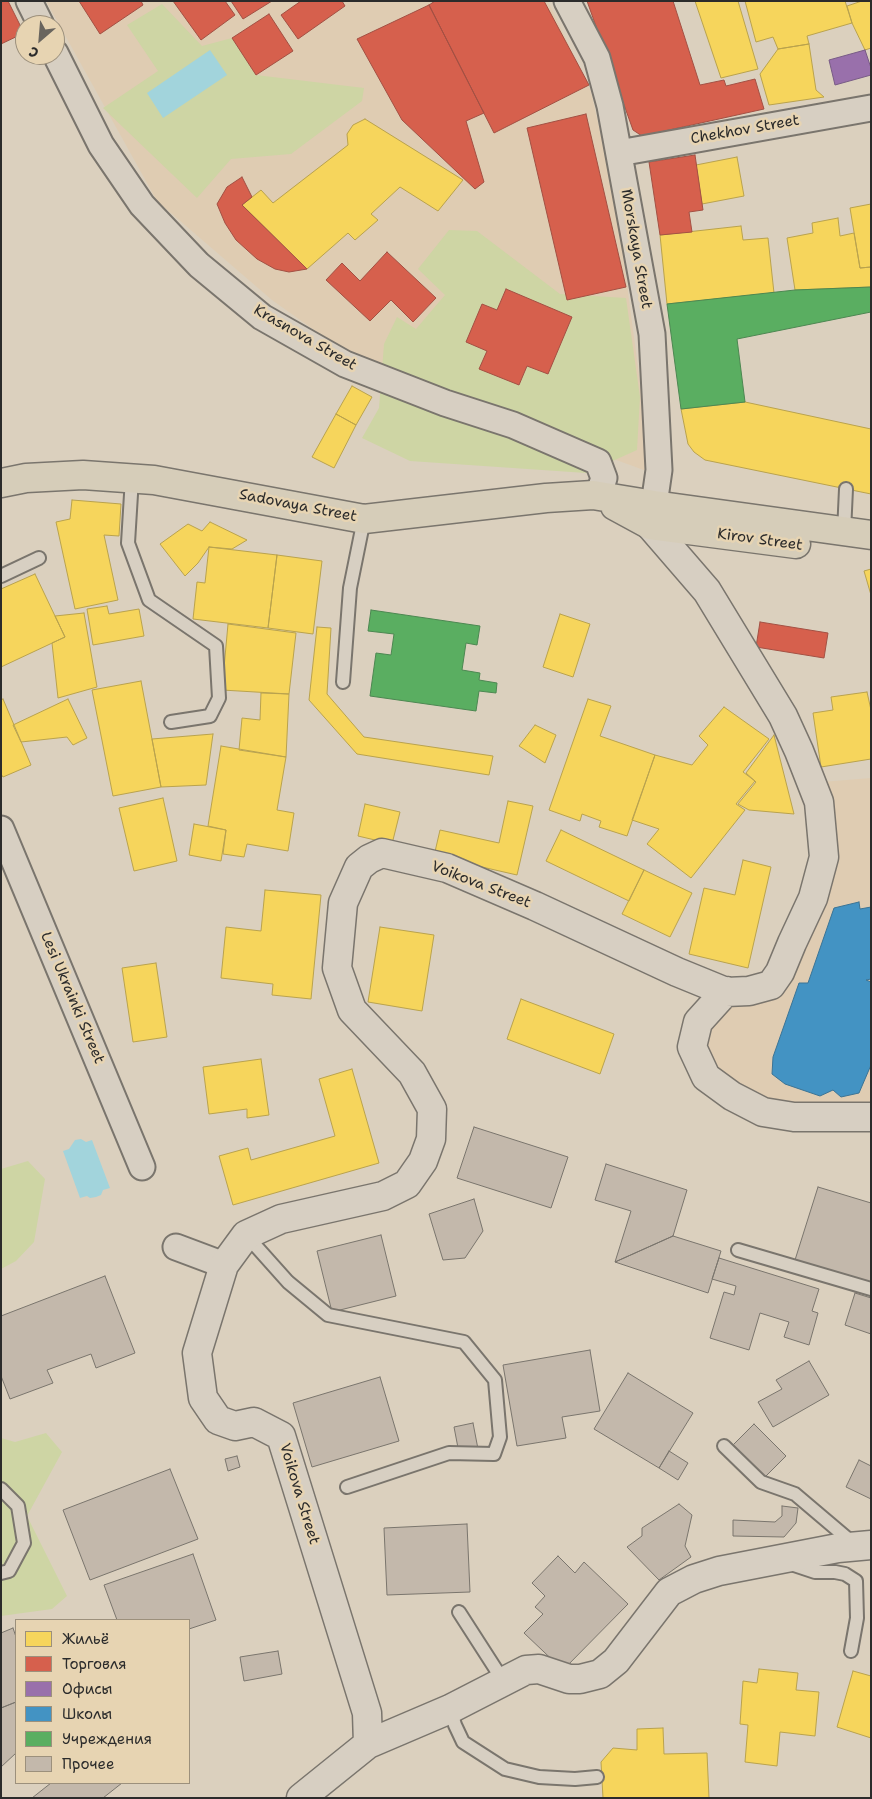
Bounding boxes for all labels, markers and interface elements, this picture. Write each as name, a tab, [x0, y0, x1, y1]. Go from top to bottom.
north arrow	[15, 15, 65, 65]
text: С	[26, 43, 42, 62]
street label: Chekhov Street	[689, 112, 801, 148]
street label: Morskaya Street	[617, 188, 655, 310]
street label: Krasnova Street	[250, 301, 360, 375]
street label: Sadovaya Street	[238, 486, 358, 526]
street label: Kirov Street	[716, 525, 804, 555]
street label: Voikova Street	[429, 858, 533, 912]
street label: Lesi Ukrainki Street	[36, 929, 108, 1067]
street label: Voikova Street	[275, 1441, 323, 1547]
legend	[15, 1619, 190, 1784]
text: Жильё	[62, 1629, 109, 1649]
text: Торговля	[62, 1654, 127, 1674]
text: Офисы	[62, 1679, 112, 1699]
text: Школы	[62, 1704, 112, 1724]
text: Учреждения	[62, 1729, 152, 1749]
text: Прочее	[62, 1754, 114, 1774]

